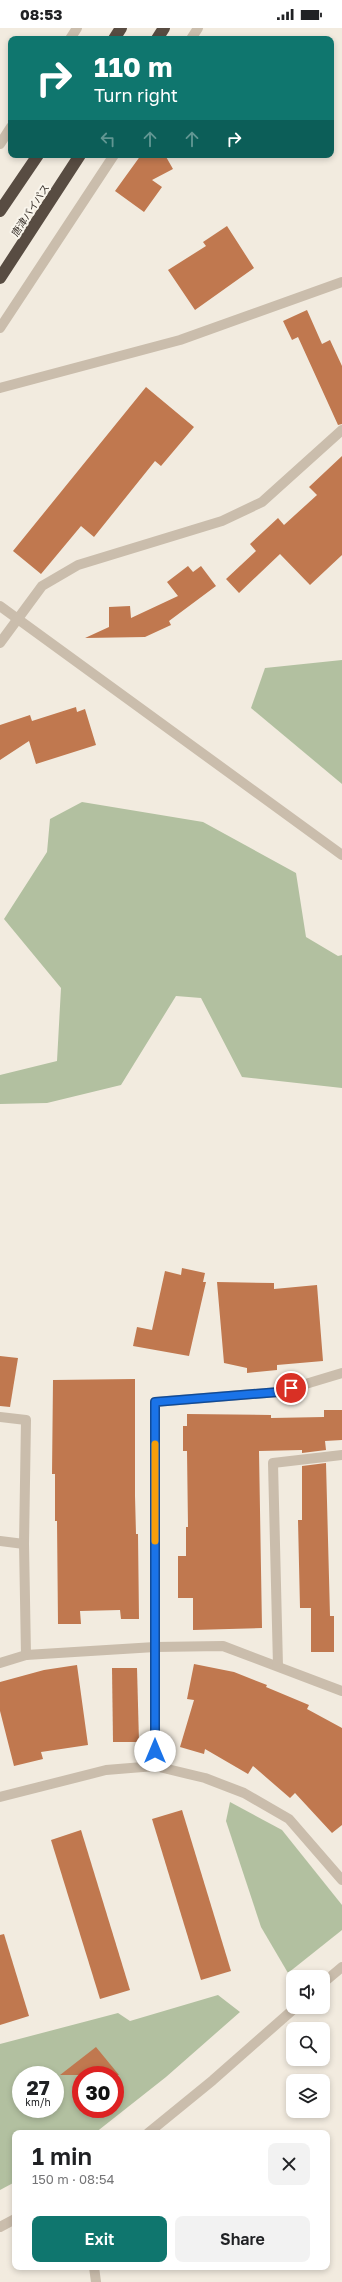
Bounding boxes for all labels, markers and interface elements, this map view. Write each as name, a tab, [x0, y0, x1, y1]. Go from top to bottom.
text: 08:53	[20, 5, 62, 23]
text: 110 m	[94, 50, 173, 83]
icon: right	[28, 52, 80, 104]
text: Turn right	[94, 84, 178, 106]
icon: left	[97, 128, 119, 150]
icon: ahead	[139, 128, 161, 150]
icon: ahead	[181, 128, 203, 150]
icon: right	[223, 128, 245, 150]
street label: 唐津バイパス	[9, 182, 51, 238]
pin	[274, 1371, 308, 1405]
icon: arrive	[280, 1377, 302, 1399]
position arrow	[134, 1730, 176, 1772]
map controls	[286, 1970, 330, 2118]
button: sound	[286, 1970, 330, 2014]
button: search	[286, 2022, 330, 2066]
speed limit sign: 30	[72, 2066, 124, 2118]
button: layers	[286, 2074, 330, 2118]
text: 27	[26, 2075, 50, 2099]
text: km/h	[25, 2096, 51, 2108]
text: 1 min	[32, 2141, 92, 2170]
button: close	[268, 2143, 310, 2185]
text: 150 m · 08:54	[32, 2171, 114, 2187]
button: Exit	[32, 2216, 167, 2262]
button: Share	[175, 2216, 310, 2262]

